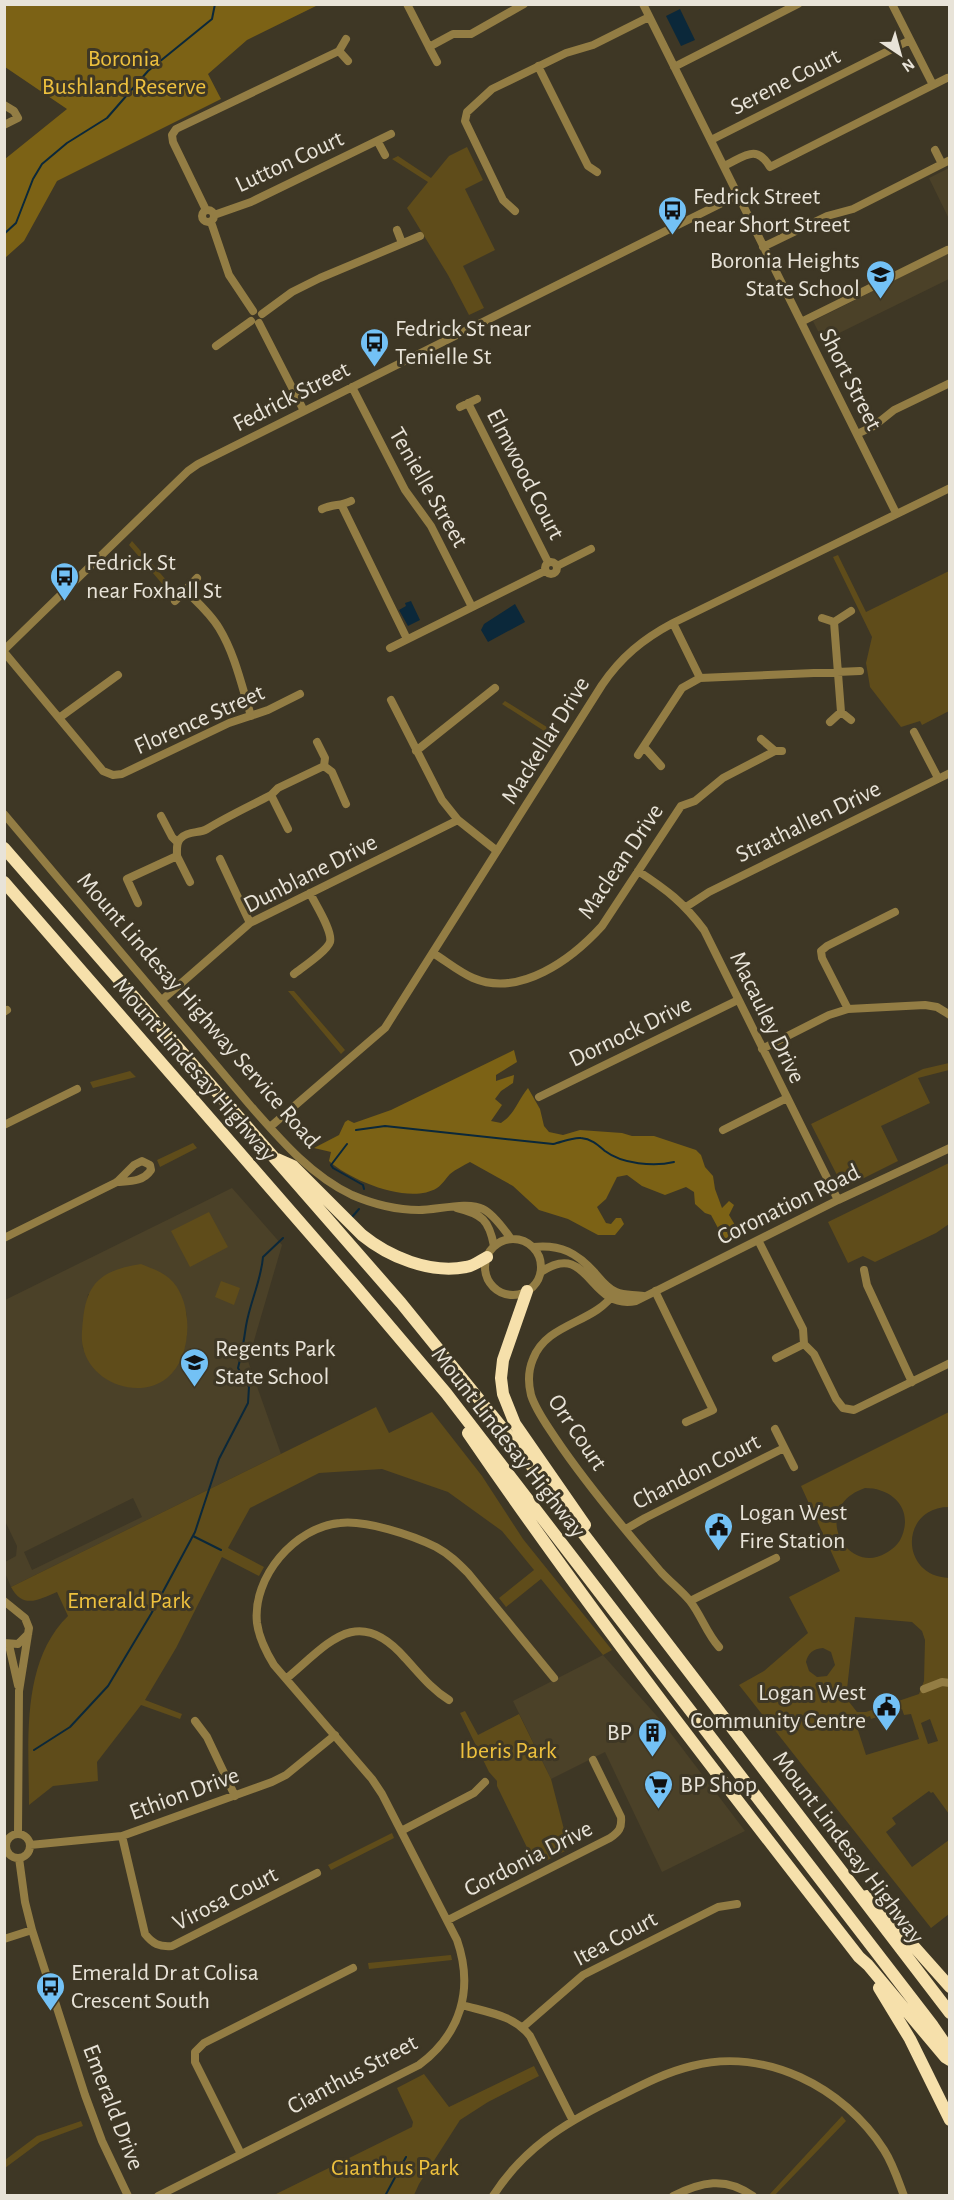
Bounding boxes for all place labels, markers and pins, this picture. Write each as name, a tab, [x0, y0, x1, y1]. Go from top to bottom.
place label: Fedrick Street near Short Street	[693, 185, 850, 237]
bus stop icon: Fedrick Street near Short Street	[656, 194, 688, 236]
place label: Boronia Heights State School	[710, 249, 860, 301]
school or university icon: Boronia Heights State School	[865, 258, 897, 300]
place label: Fedrick St near Tenielle St	[395, 317, 531, 369]
bus stop icon: Fedrick St near Tenielle St	[358, 326, 390, 368]
place label: Fedrick St near Foxhall St	[86, 551, 222, 603]
bus stop icon: Fedrick St near Foxhall St	[49, 560, 81, 602]
place label: Regents Park State School	[215, 1337, 335, 1389]
school or university icon: Regents Park State School	[178, 1346, 210, 1388]
place label: Logan West Fire Station	[739, 1501, 847, 1553]
public building icon: Logan West Fire Station	[702, 1510, 734, 1552]
place label: Logan West Community Centre	[690, 1681, 866, 1733]
public building icon: Logan West Community Centre	[871, 1690, 903, 1732]
building icon: BP	[637, 1716, 669, 1758]
place label: BP	[607, 1721, 632, 1745]
supermarket icon: BP Shop	[643, 1768, 675, 1810]
place label: BP Shop	[680, 1773, 757, 1797]
place label: Emerald Dr at Colisa Crescent South	[71, 1961, 259, 2013]
bus stop icon: Emerald Dr at Colisa Crescent South	[34, 1970, 66, 2012]

